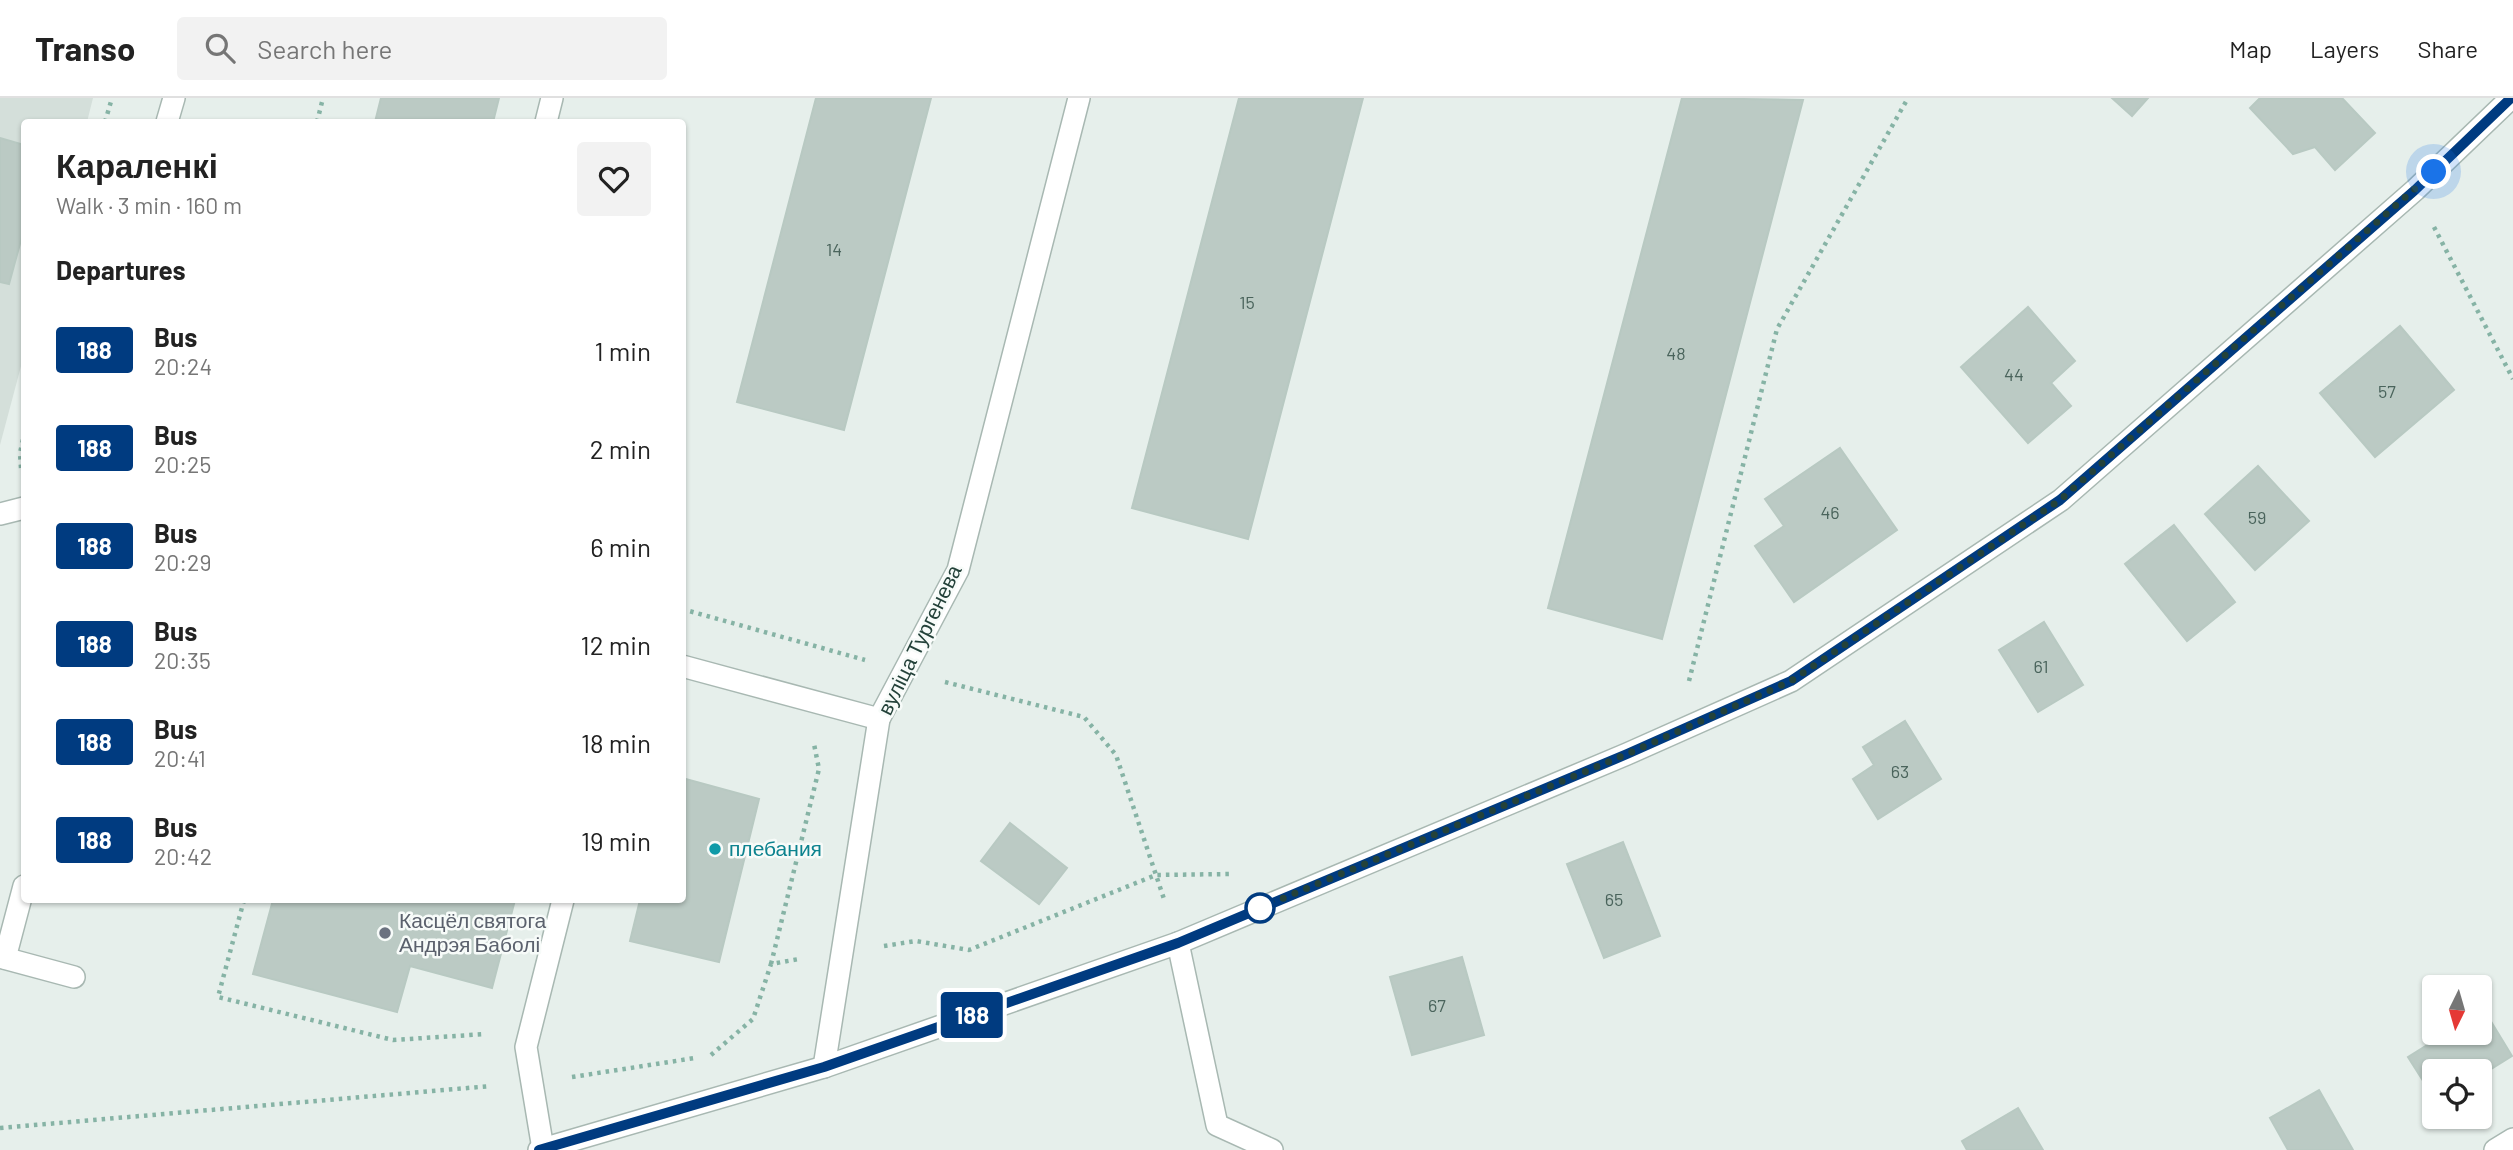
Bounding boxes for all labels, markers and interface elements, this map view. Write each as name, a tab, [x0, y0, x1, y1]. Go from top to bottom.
search box	[177, 17, 667, 80]
text: Transo	[35, 28, 135, 68]
icon: search	[201, 29, 239, 67]
text: Search here	[257, 33, 392, 64]
text: Map	[2229, 34, 2272, 63]
text: Layers	[2310, 34, 2379, 63]
text: Share	[2417, 34, 2478, 63]
button: heart	[577, 142, 651, 216]
text: Караленкі	[56, 145, 218, 185]
your location	[2416, 154, 2451, 189]
text: Walk · 3 min · 160 m	[56, 191, 242, 219]
house number: 14	[826, 238, 842, 260]
text: Departures	[56, 254, 186, 285]
house number: 15	[1239, 291, 1255, 313]
text: Bus	[154, 321, 197, 352]
text: 188	[77, 335, 112, 364]
text: 1 min	[595, 335, 651, 366]
house number: 48	[1666, 342, 1686, 364]
text: 20:24	[154, 352, 212, 380]
house number: 44	[2004, 363, 2024, 385]
house number: 57	[2378, 380, 2396, 402]
text: Bus	[154, 419, 197, 450]
text: 188	[77, 433, 112, 462]
text: 2 min	[590, 433, 651, 464]
text: 20:25	[154, 450, 211, 478]
house number: 46	[1820, 501, 1840, 523]
house number: 59	[2248, 506, 2266, 528]
text: Bus	[154, 517, 197, 548]
text: 188	[77, 531, 112, 560]
text: 6 min	[590, 531, 651, 562]
text: 20:29	[154, 548, 211, 576]
street label: вуліца Тургенева	[871, 560, 966, 718]
text: Bus	[154, 615, 197, 646]
text: 188	[77, 629, 112, 658]
text: 12 min	[581, 629, 651, 660]
text: 20:35	[154, 646, 211, 674]
house number: 61	[2033, 655, 2049, 677]
text: Bus	[154, 713, 197, 744]
text: 188	[77, 727, 112, 756]
text: 18 min	[581, 727, 651, 758]
text: 20:41	[154, 744, 206, 772]
house number: 63	[1891, 760, 1909, 782]
text: Bus	[154, 811, 197, 842]
text: 188	[77, 825, 112, 854]
text: 19 min	[581, 825, 651, 856]
place label: плебания	[729, 835, 822, 860]
marker: плебания	[707, 841, 723, 857]
text: 20:42	[154, 842, 212, 870]
house number: 65	[1605, 888, 1623, 910]
unlabelled marker	[1245, 893, 1275, 923]
place label: Касцёл святога Андрэя Баболі	[399, 907, 547, 956]
marker: Касцёл святога Андрэя Баболі	[377, 925, 393, 941]
north arrow	[2422, 975, 2492, 1045]
map controls	[2422, 975, 2492, 1129]
line badge: 188	[932, 992, 1012, 1038]
house number: 67	[1428, 994, 1446, 1016]
text: 188	[955, 1000, 989, 1029]
button: locate	[2422, 1059, 2492, 1129]

